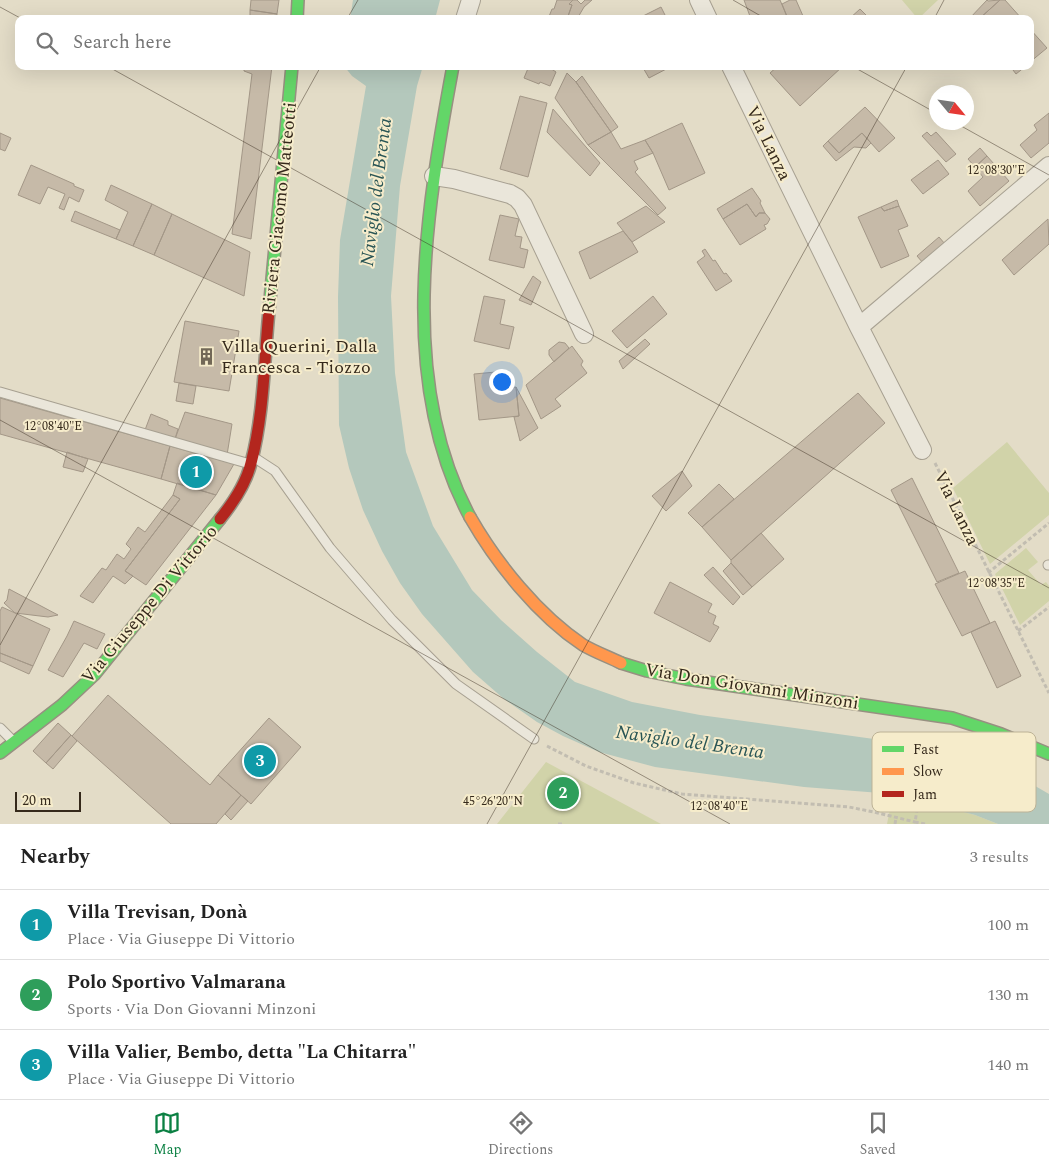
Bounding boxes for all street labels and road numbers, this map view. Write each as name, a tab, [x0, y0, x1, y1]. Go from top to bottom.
street label: Riviera Giacomo Matteotti	[255, 101, 304, 315]
street label: Via Lanza	[739, 101, 798, 185]
street label: Via Lanza	[927, 466, 986, 550]
street label: Via Giuseppe Di Vittorio	[75, 519, 224, 690]
street label: Via Don Giovanni Minzoni	[643, 656, 861, 717]

